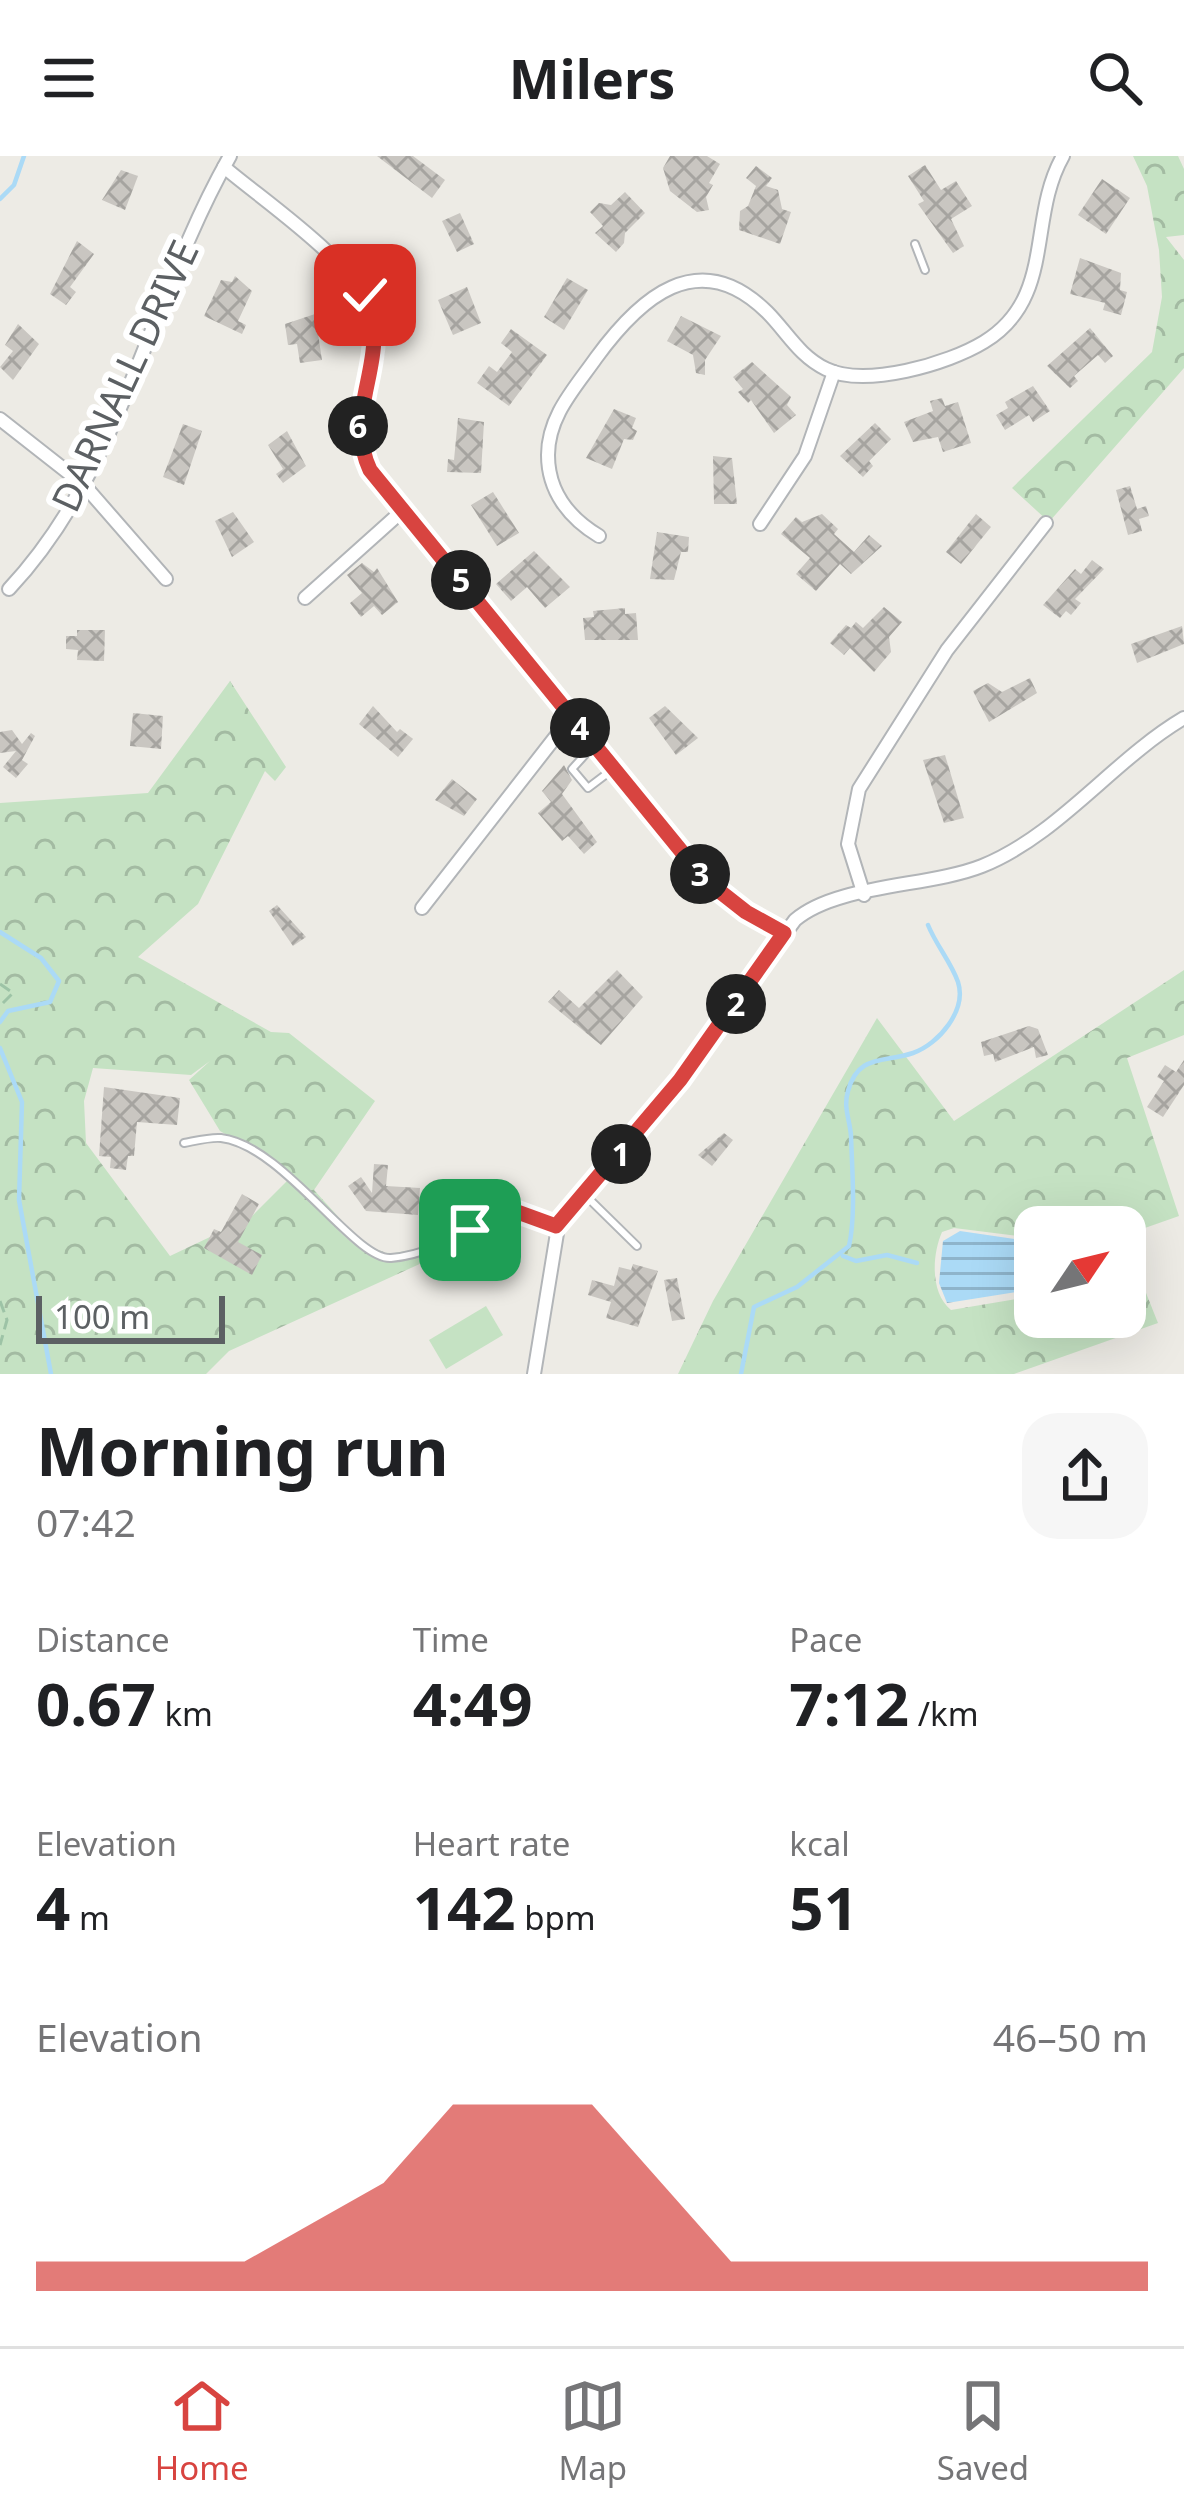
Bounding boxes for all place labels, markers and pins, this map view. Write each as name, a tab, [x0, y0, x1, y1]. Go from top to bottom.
pin	[314, 244, 416, 346]
pin: 6	[328, 396, 388, 456]
pin: 5	[431, 550, 491, 610]
pin: 4	[550, 698, 610, 758]
pin: 3	[670, 844, 730, 904]
pin: 2	[706, 974, 766, 1034]
pin: 1	[591, 1124, 651, 1184]
pin	[419, 1179, 521, 1281]

